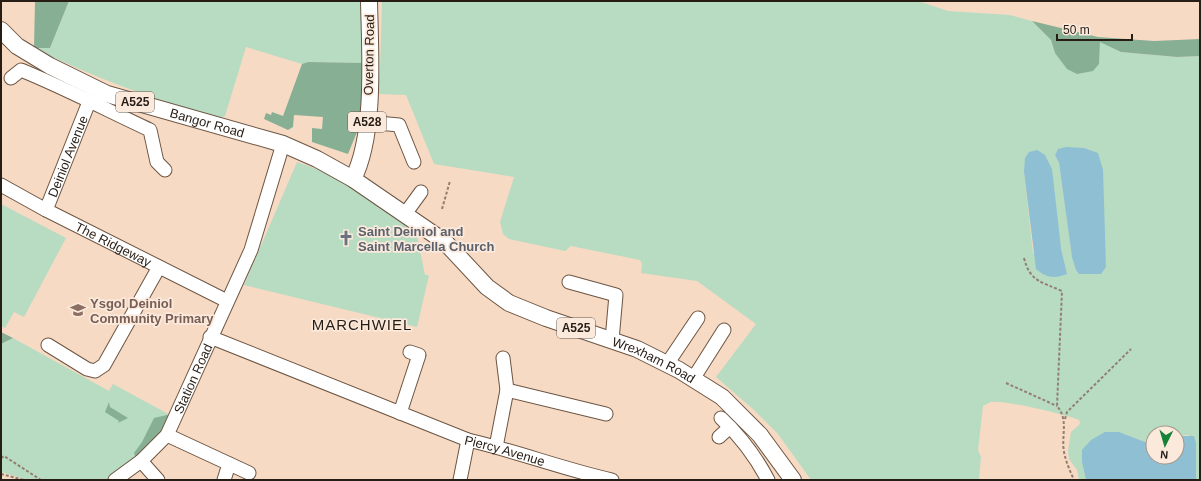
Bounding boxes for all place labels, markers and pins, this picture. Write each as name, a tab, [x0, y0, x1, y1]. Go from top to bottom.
place label: Saint Deiniol and Saint Marcella Church	[358, 224, 495, 254]
church icon: Saint Deiniol and Saint Marcella Church	[337, 229, 355, 247]
place label: Ysgol Deiniol Community Primary	[90, 296, 214, 326]
school or university icon: Ysgol Deiniol Community Primary	[69, 301, 87, 319]

